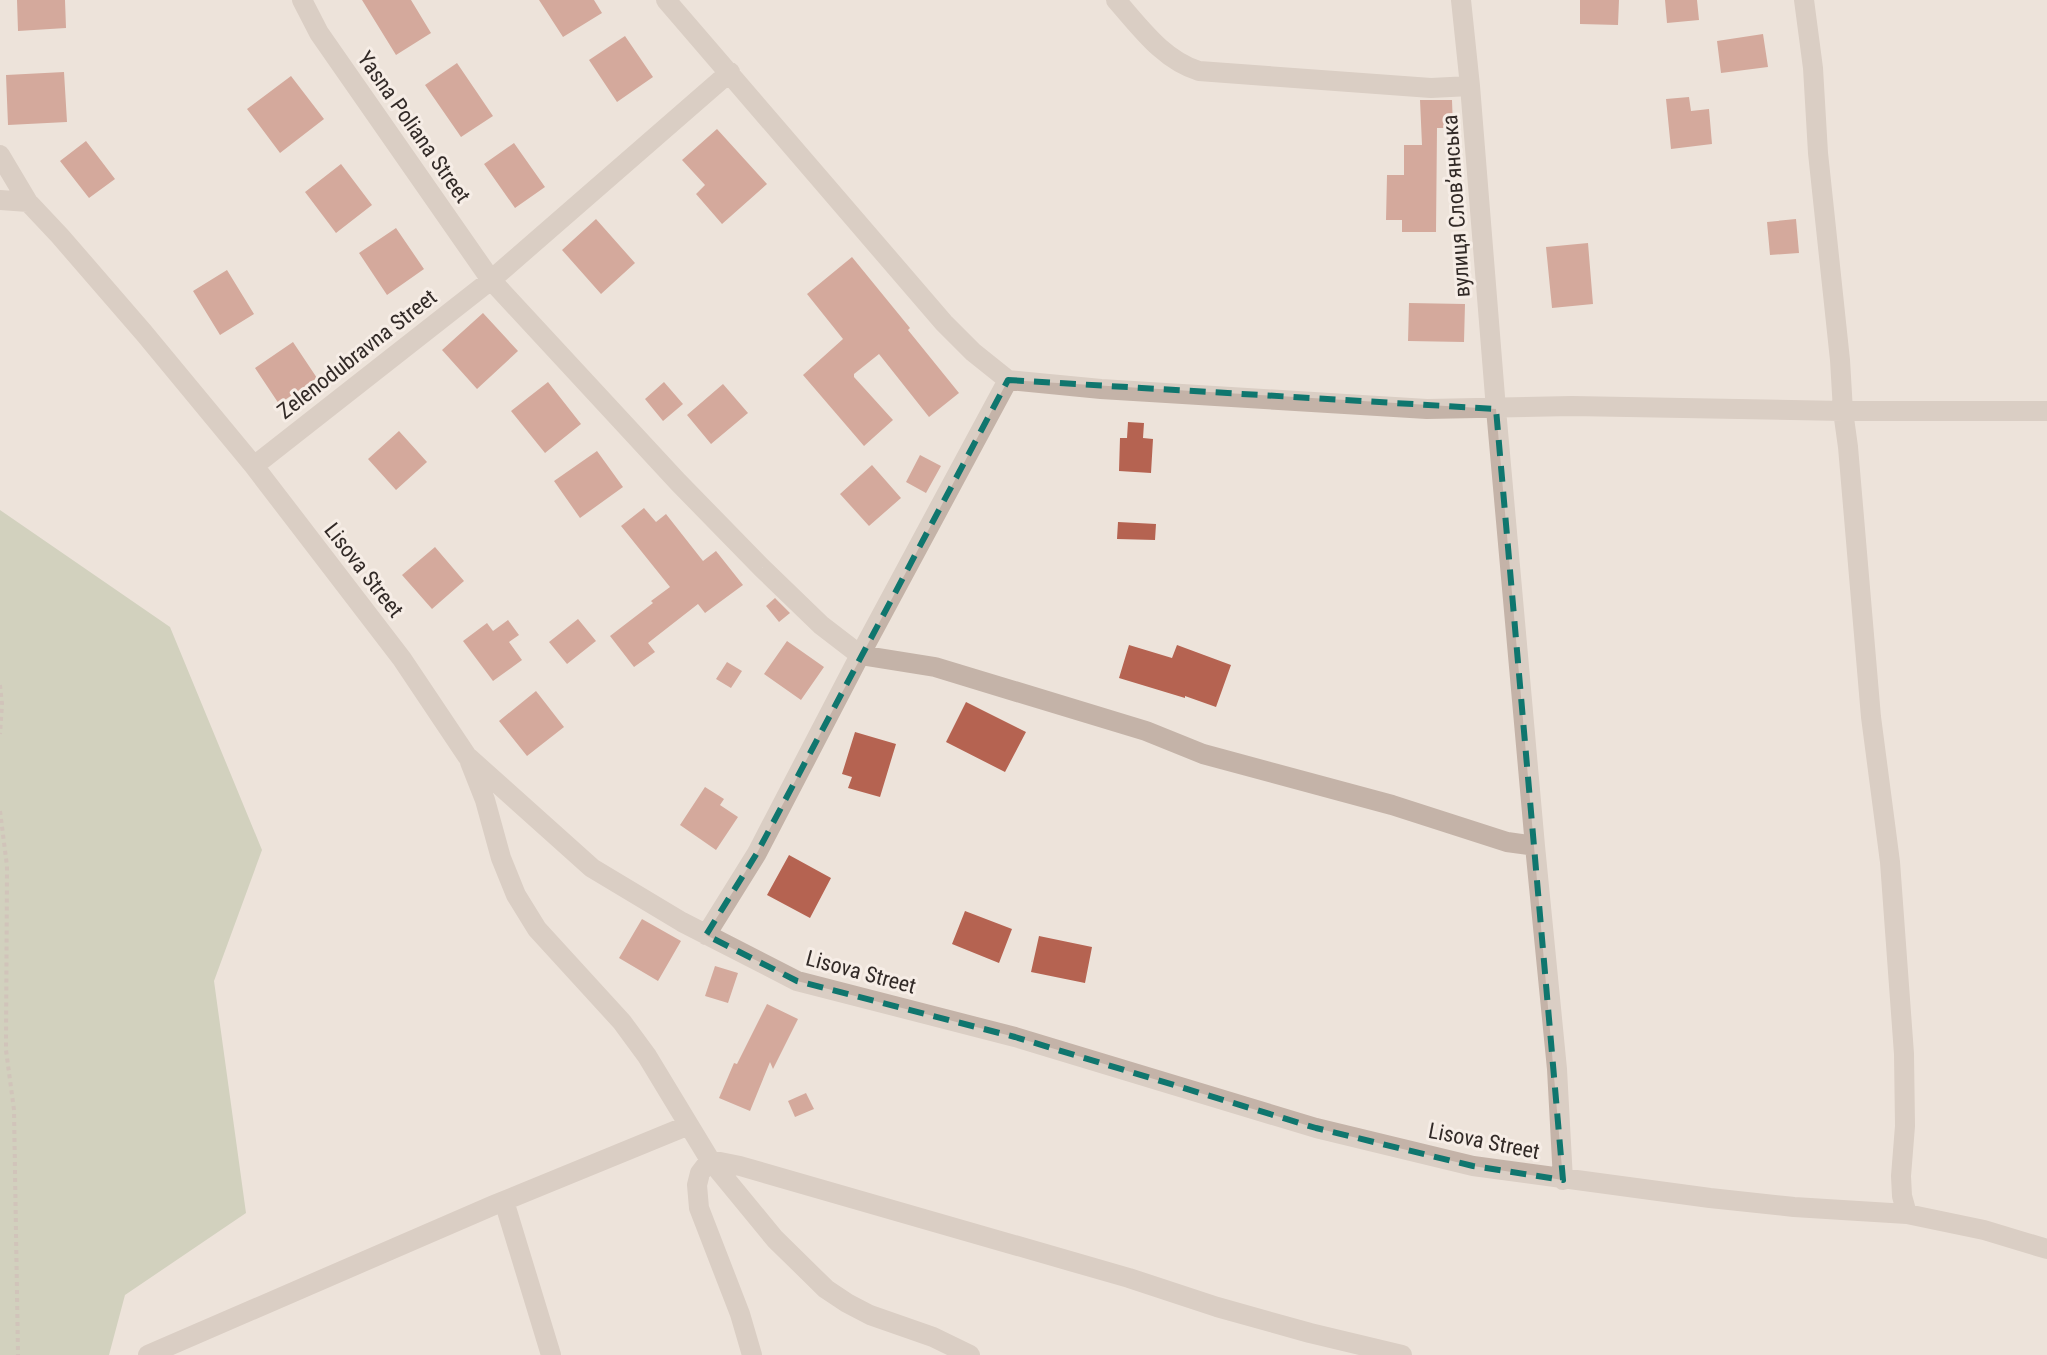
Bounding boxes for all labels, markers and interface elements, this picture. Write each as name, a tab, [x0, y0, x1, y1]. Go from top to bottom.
street label: Yasna Poliana Street	[352, 46, 476, 208]
street label: вулиця Словʼянська	[1437, 114, 1475, 298]
street label: Zelenodubravna Street	[273, 284, 441, 424]
street label: Lisova Street	[319, 518, 409, 622]
street label: Lisova Street	[803, 945, 919, 999]
street label: Lisova Street	[1426, 1118, 1542, 1164]

